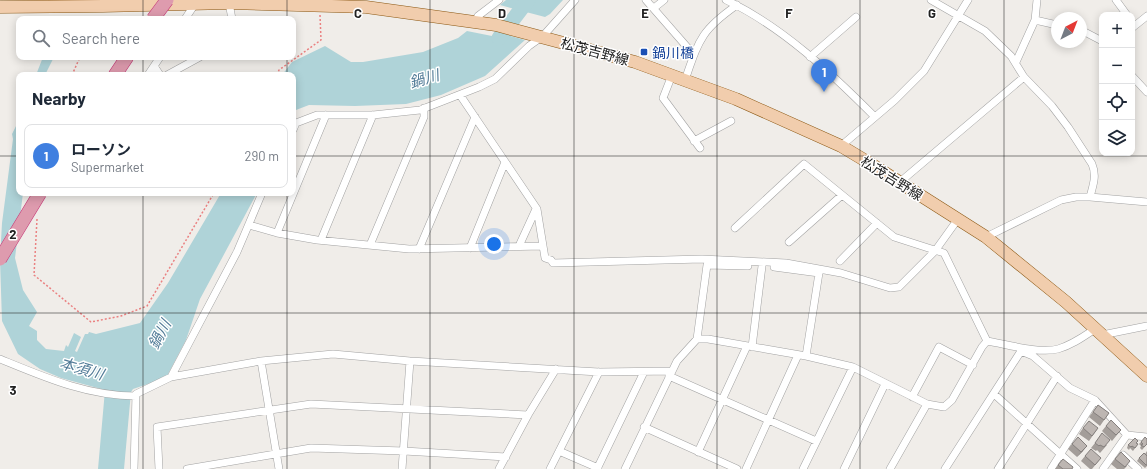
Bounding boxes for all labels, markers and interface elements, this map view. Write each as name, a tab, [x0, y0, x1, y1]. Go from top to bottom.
text: C	[354, 5, 362, 21]
text: D	[498, 5, 506, 21]
text: E	[641, 5, 649, 21]
text: F	[785, 5, 793, 21]
text: G	[928, 5, 936, 21]
north arrow	[1051, 12, 1087, 48]
map controls	[1099, 12, 1135, 156]
button: +	[1099, 12, 1135, 48]
search box	[16, 16, 296, 60]
icon: search	[30, 27, 52, 49]
text: Search here	[62, 29, 140, 47]
street label: 松茂吉野線	[559, 34, 631, 68]
place label: 鍋川橋	[652, 44, 694, 61]
marker: 鍋川橋	[639, 47, 649, 57]
button: −	[1099, 48, 1135, 84]
pin: 1	[811, 59, 837, 92]
water label: 鍋川	[407, 65, 443, 91]
button: locate	[1099, 84, 1135, 120]
text: Nearby	[32, 88, 86, 108]
button: layers	[1099, 120, 1135, 156]
text: ローソン	[71, 140, 131, 158]
text: 1	[44, 148, 48, 164]
text: 290 m	[245, 148, 279, 164]
street label: 松茂吉野線	[858, 152, 926, 204]
text: Supermarket	[71, 159, 144, 175]
text: 2	[9, 226, 17, 242]
your location	[484, 234, 504, 254]
water label: 鍋川	[144, 315, 175, 351]
water label: 本須川	[58, 353, 108, 383]
text: 3	[9, 382, 17, 398]

